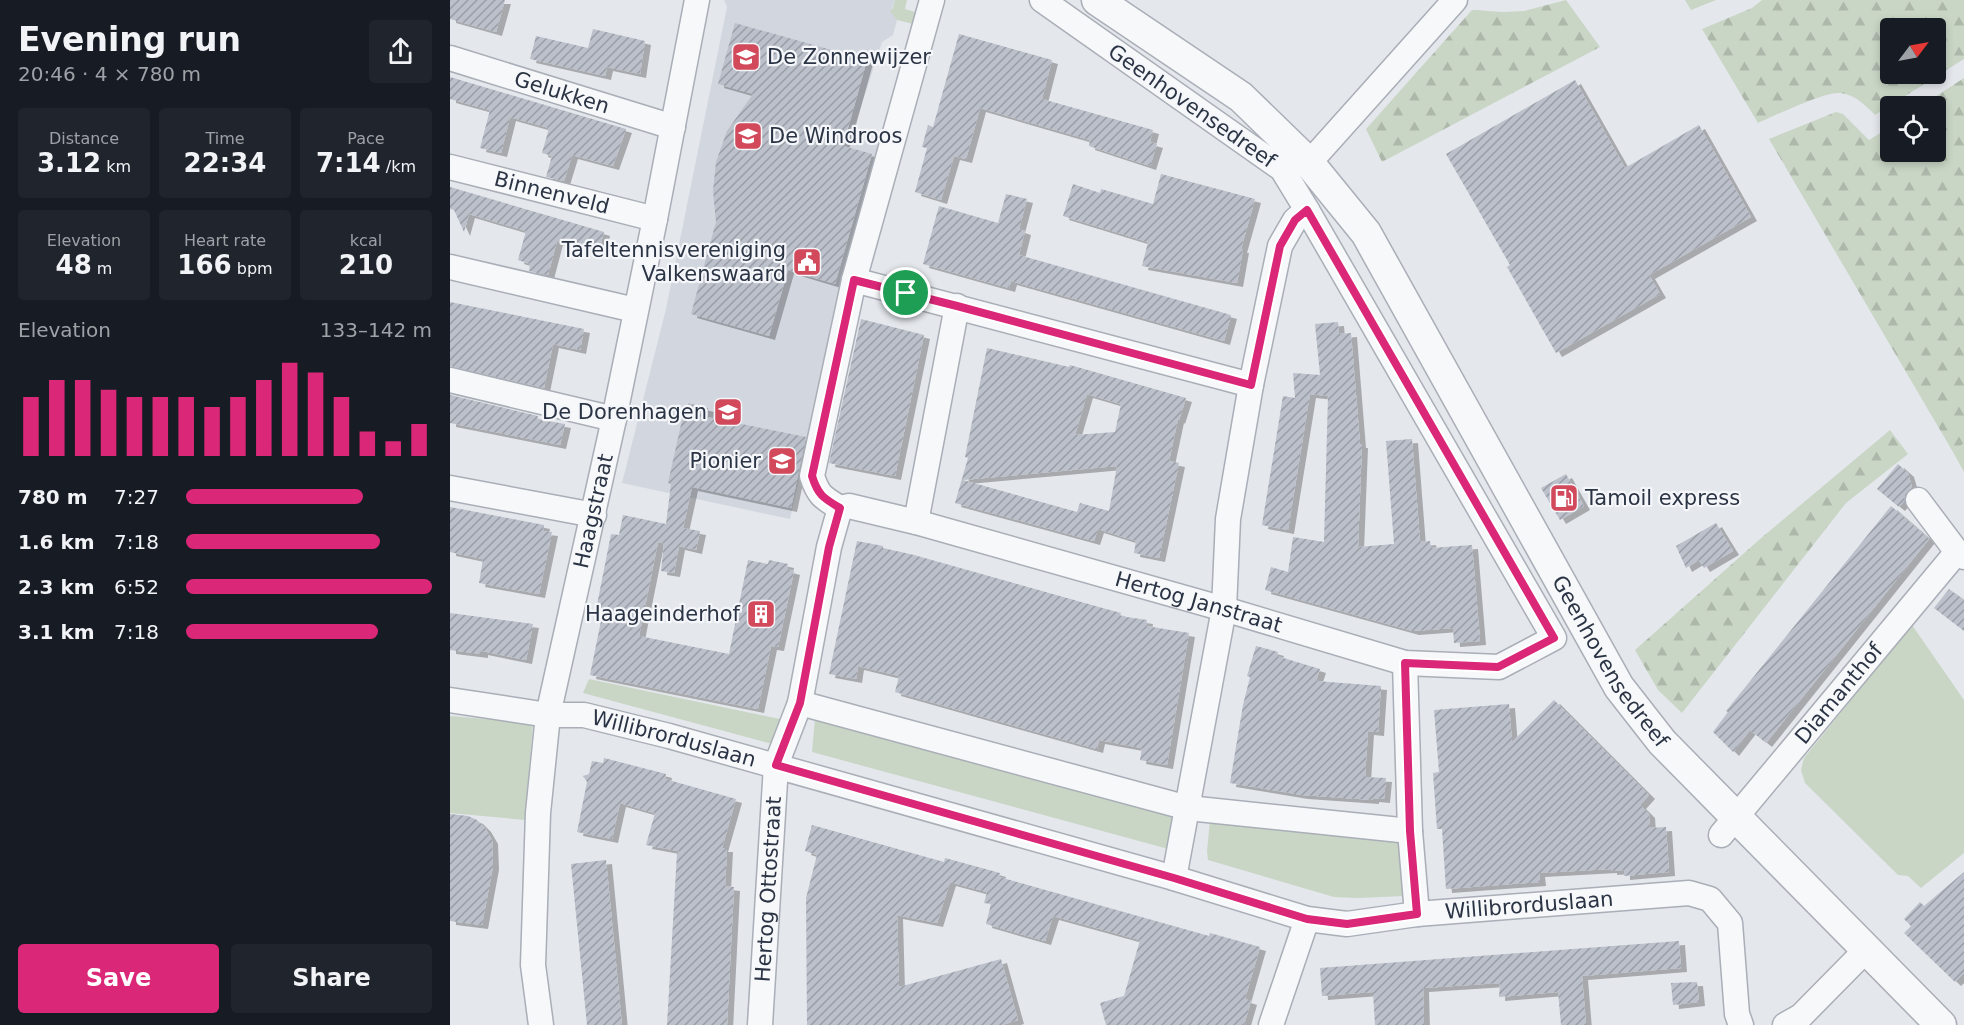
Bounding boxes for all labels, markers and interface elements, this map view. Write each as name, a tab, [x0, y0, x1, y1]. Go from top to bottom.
north arrow	[1880, 18, 1946, 84]
map controls	[1880, 18, 1946, 162]
text: Evening run	[18, 20, 241, 59]
button: share	[369, 20, 432, 83]
street label: Geenhovensedreef	[1104, 39, 1281, 173]
school or university icon: De Zonnewijzer	[730, 41, 762, 73]
place label: De Zonnewijzer	[767, 45, 931, 69]
text: 20:46 · 4 × 780 m	[18, 62, 201, 86]
street label: Gelukken	[511, 67, 612, 119]
button: locate	[1880, 96, 1946, 162]
school or university icon: De Windroos	[732, 120, 764, 152]
place label: De Windroos	[769, 124, 902, 148]
text: Distance	[49, 129, 119, 148]
text: Time	[205, 129, 245, 148]
text: Pace	[347, 129, 385, 148]
text: 3.12	[37, 148, 101, 178]
text: 22:34	[184, 148, 266, 178]
text: 7:14	[316, 148, 381, 178]
text: km	[101, 157, 131, 176]
text: /km	[381, 157, 416, 176]
street label: Binnenveld	[492, 167, 612, 219]
text: Elevation	[47, 231, 121, 250]
text: Heart rate	[184, 231, 266, 250]
text: kcal	[350, 231, 382, 250]
place label: Tafeltennisvereniging Valkenswaard	[561, 238, 786, 286]
public building icon: Tafeltennisvereniging Valkenswaard	[791, 246, 823, 278]
text: 48	[56, 250, 92, 280]
text: 166	[177, 250, 232, 280]
text: 210	[339, 250, 393, 280]
text: m	[92, 259, 112, 278]
text: bpm	[232, 259, 273, 278]
pin	[880, 267, 931, 318]
icon: arrive	[889, 276, 922, 309]
text: Elevation	[18, 318, 111, 342]
text: 133–142 m	[320, 318, 432, 342]
school or university icon: De Dorenhagen	[712, 396, 744, 428]
place label: De Dorenhagen	[542, 400, 707, 424]
school or university icon: Pionier	[766, 445, 798, 477]
place label: Pionier	[689, 449, 761, 473]
street label: Haagstraat	[569, 452, 618, 571]
fuel station icon: Tamoil express	[1548, 482, 1580, 514]
text: 780 m	[18, 485, 88, 509]
text: 7:27	[114, 485, 159, 509]
place label: Tamoil express	[1584, 486, 1740, 510]
text: 1.6 km	[18, 530, 95, 554]
text: 7:18	[114, 530, 159, 554]
street label: Hertog Janstraat	[1112, 567, 1285, 638]
street label: Geenhovensedreef	[1547, 571, 1674, 752]
text: 2.3 km	[18, 575, 95, 599]
text: 6:52	[114, 575, 159, 599]
building icon: Haageinderhof	[745, 598, 777, 630]
place label: Haageinderhof	[585, 602, 741, 626]
text: 3.1 km	[18, 620, 95, 644]
text: 7:18	[114, 620, 159, 644]
street label: Diamanthof	[1790, 638, 1888, 749]
street label: Willibrorduslaan	[589, 705, 759, 772]
street label: Hertog Ottostraat	[751, 796, 786, 983]
street label: Willibrorduslaan	[1444, 887, 1614, 924]
button: Save	[18, 944, 219, 1013]
button: Share	[231, 944, 432, 1013]

